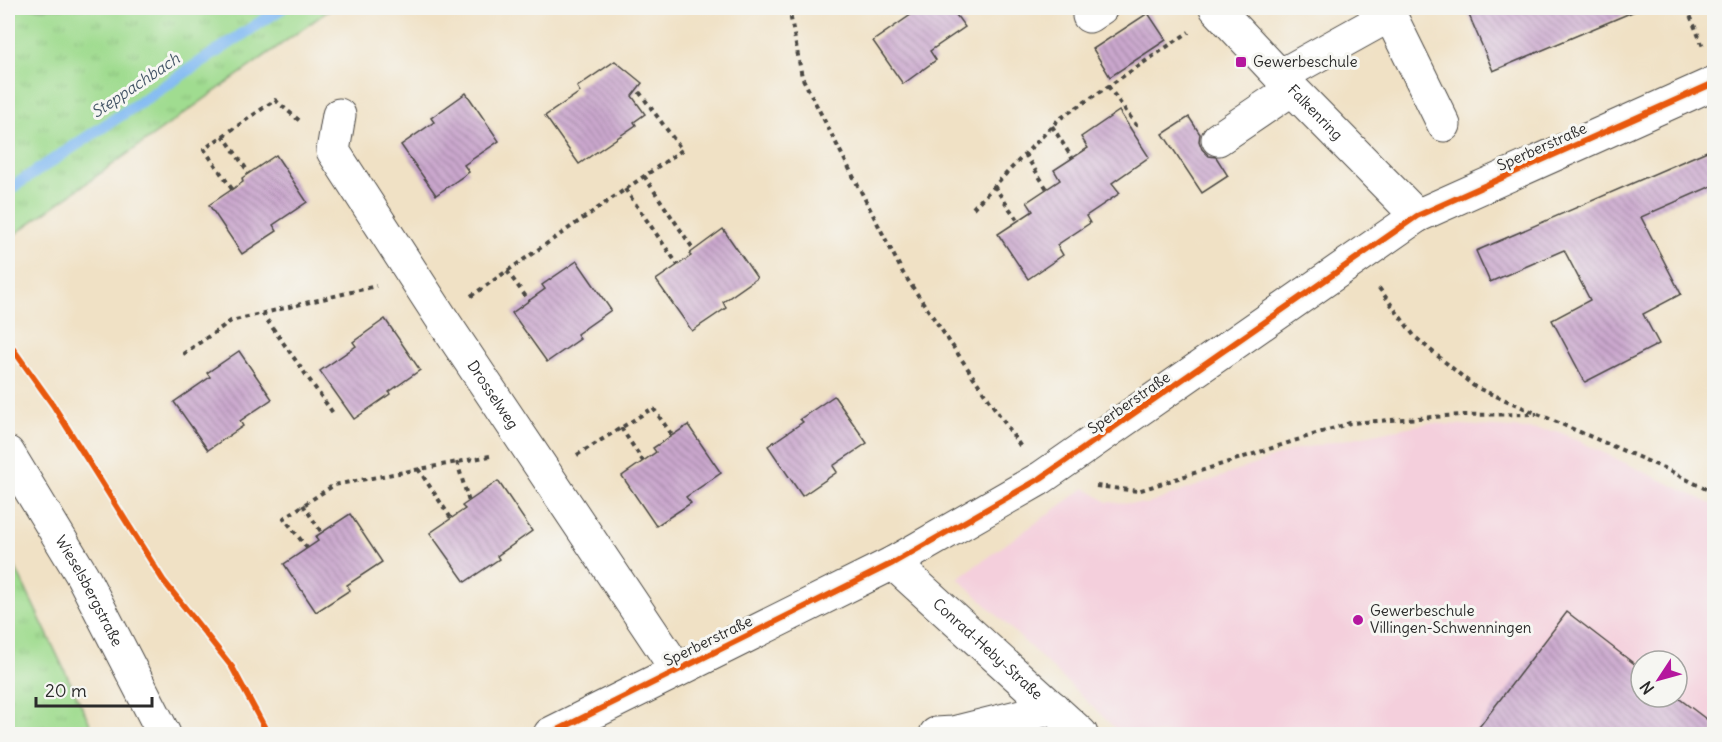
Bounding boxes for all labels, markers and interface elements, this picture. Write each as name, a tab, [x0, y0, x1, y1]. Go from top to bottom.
water label: Steppachbach	[87, 48, 184, 122]
place label: Gewerbeschule	[1253, 52, 1358, 71]
marker: Gewerbeschule	[1234, 55, 1248, 69]
street label: Falkenring	[1284, 80, 1347, 144]
street label: Sperberstraße	[1494, 118, 1590, 175]
street label: Drosselweg	[463, 357, 523, 432]
street label: Sperberstraße	[1084, 367, 1174, 438]
street label: Wieselsbergstraße	[51, 532, 127, 649]
street label: Conrad-Heby-Straße	[929, 594, 1047, 703]
place label: Gewerbeschule Villingen-Schwenningen	[1370, 601, 1532, 637]
street label: Sperberstraße	[660, 611, 755, 670]
marker: Gewerbeschule Villingen-Schwenningen	[1351, 613, 1365, 627]
north arrow	[1629, 649, 1689, 709]
scale bar	[36, 670, 152, 708]
text: N	[1636, 677, 1658, 698]
text: 20 m	[45, 679, 87, 702]

